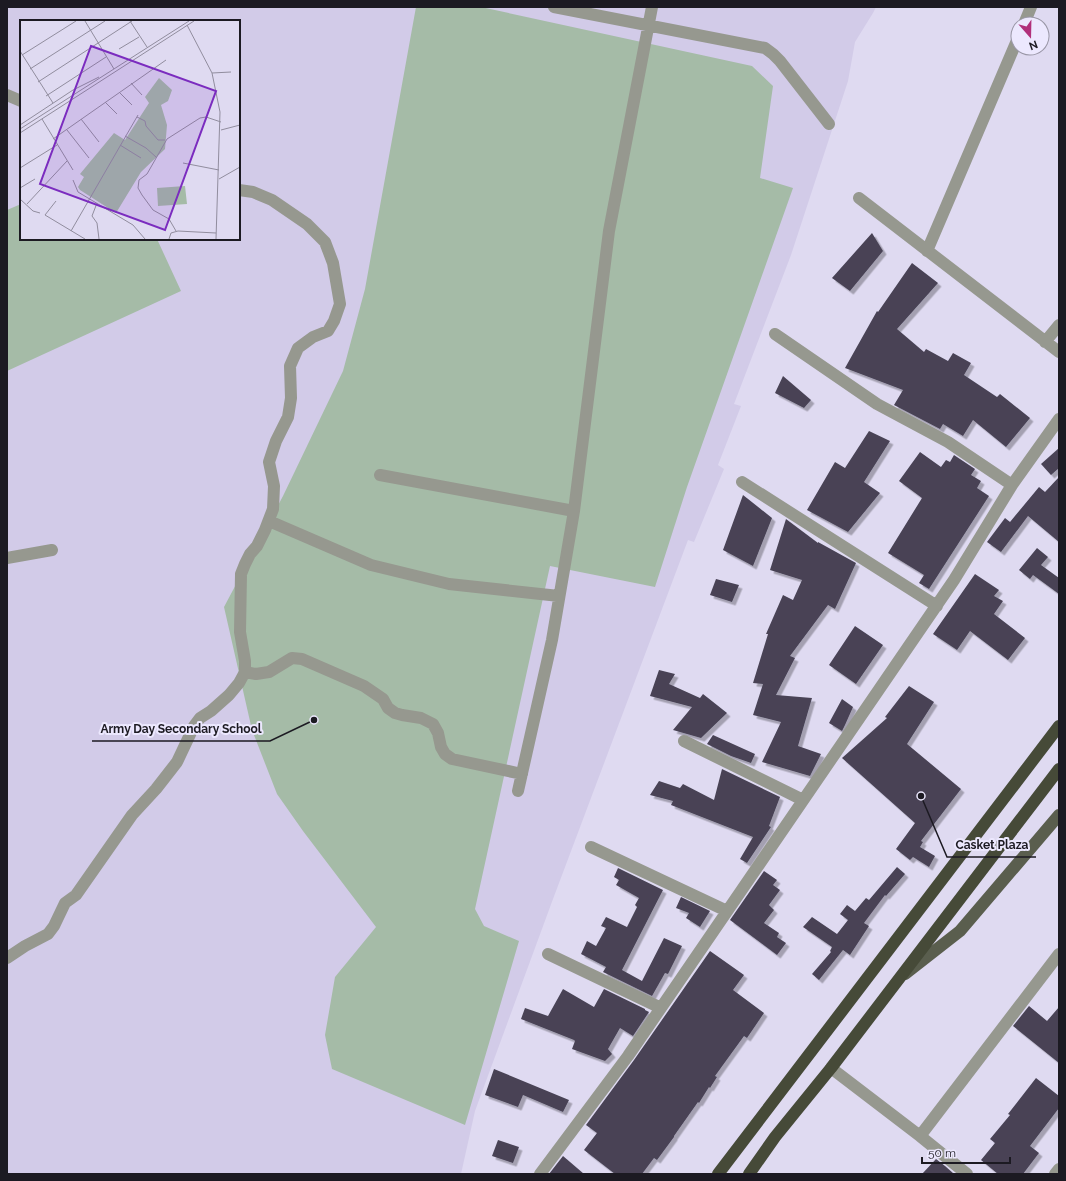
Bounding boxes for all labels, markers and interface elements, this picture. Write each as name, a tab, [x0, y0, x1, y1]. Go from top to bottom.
north arrow	[1010, 16, 1050, 56]
inset map	[20, 20, 240, 240]
text: N	[1027, 37, 1039, 52]
callout: Army Day Secondary School	[92, 717, 270, 741]
text: Army Day Secondary School	[100, 722, 262, 736]
callout: Casket Plaza	[947, 833, 1036, 857]
text: Casket Plaza	[955, 838, 1029, 852]
scale bar	[922, 1139, 1010, 1165]
text: 50 m	[928, 1146, 956, 1160]

